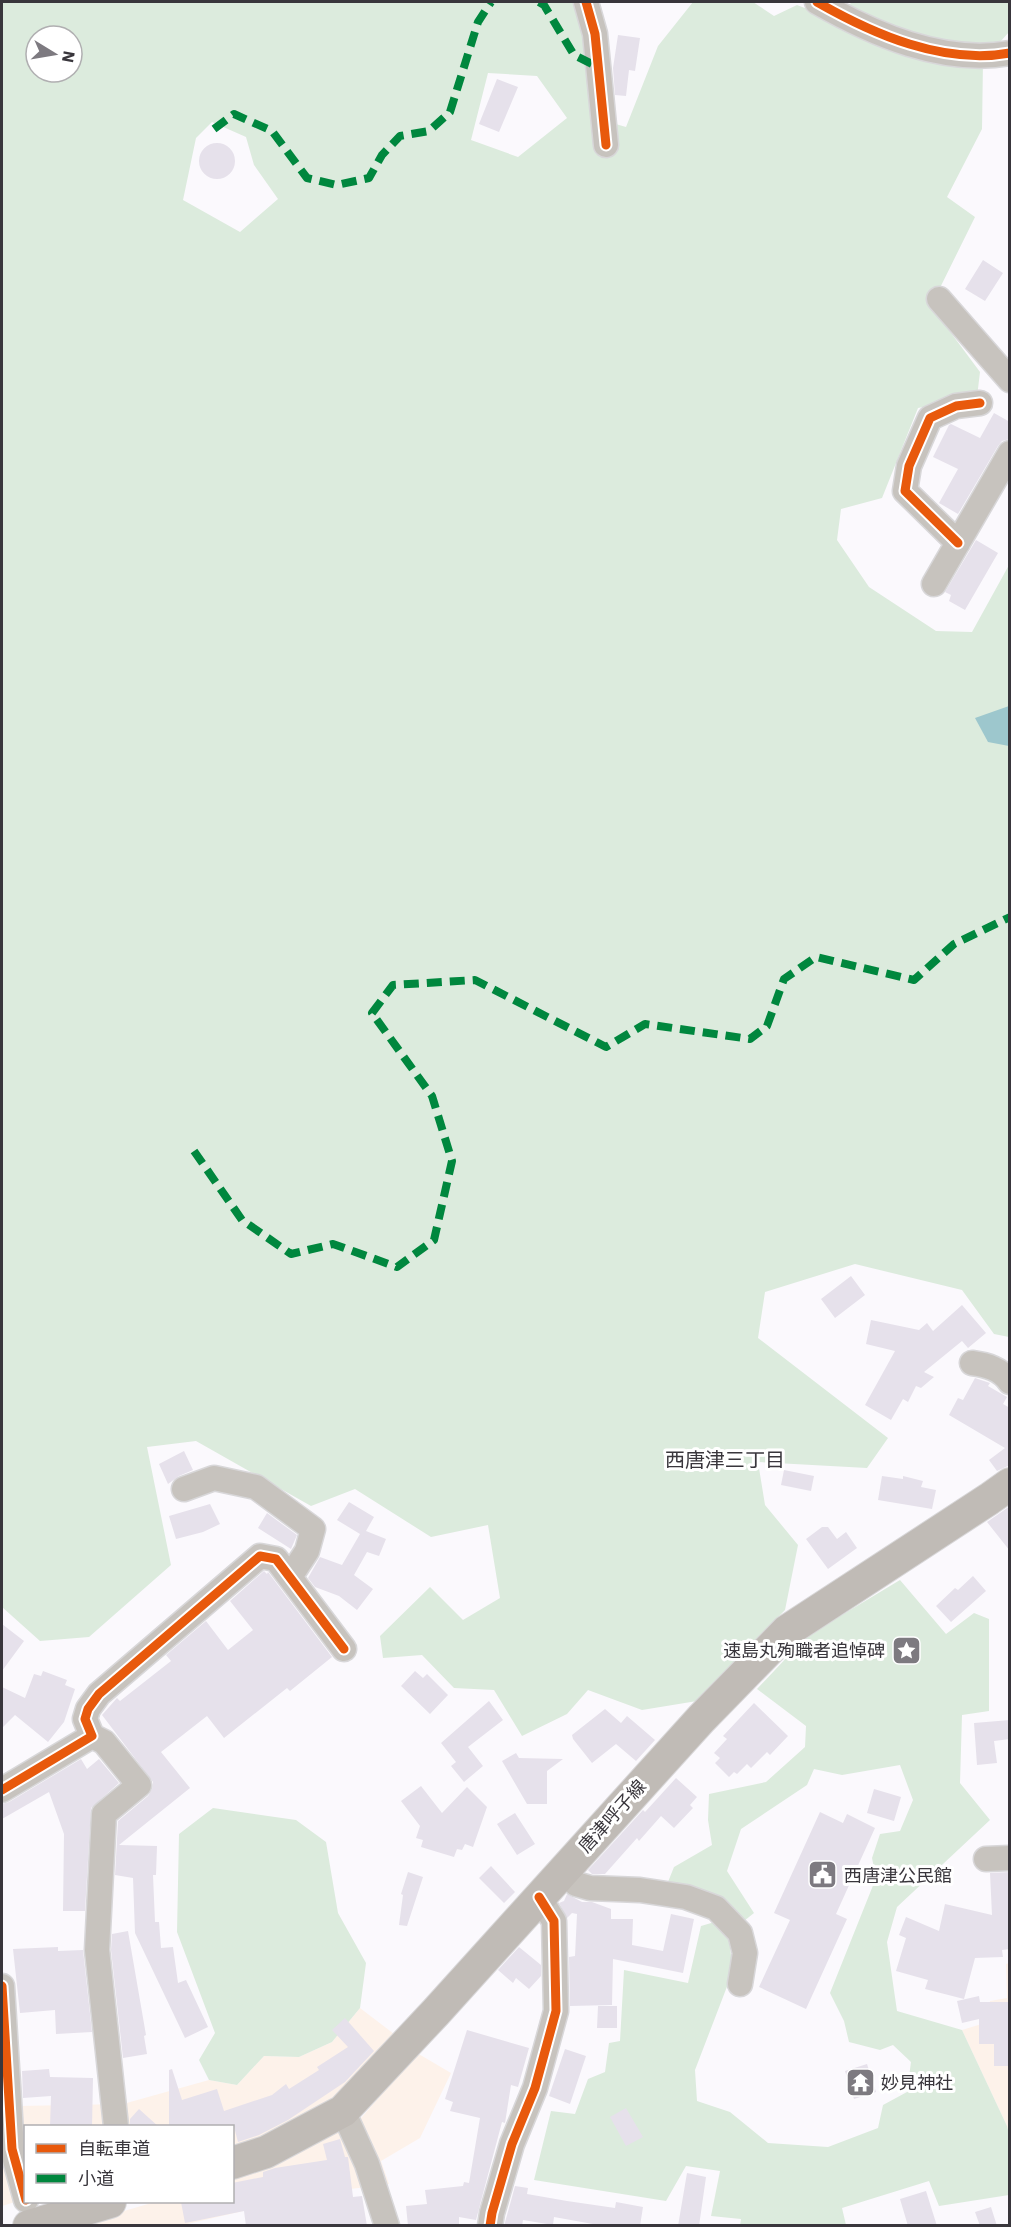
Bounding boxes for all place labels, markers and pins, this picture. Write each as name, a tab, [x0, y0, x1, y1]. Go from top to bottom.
place icon: 速島丸殉職者追悼碑	[890, 1634, 922, 1666]
place label: 速島丸殉職者追悼碑	[723, 1639, 885, 1662]
public building icon: 西唐津公民館	[807, 1859, 839, 1891]
place label: 西唐津公民館	[844, 1864, 952, 1887]
temple icon: 妙見神社	[844, 2066, 876, 2098]
place label: 妙見神社	[881, 2071, 953, 2094]

